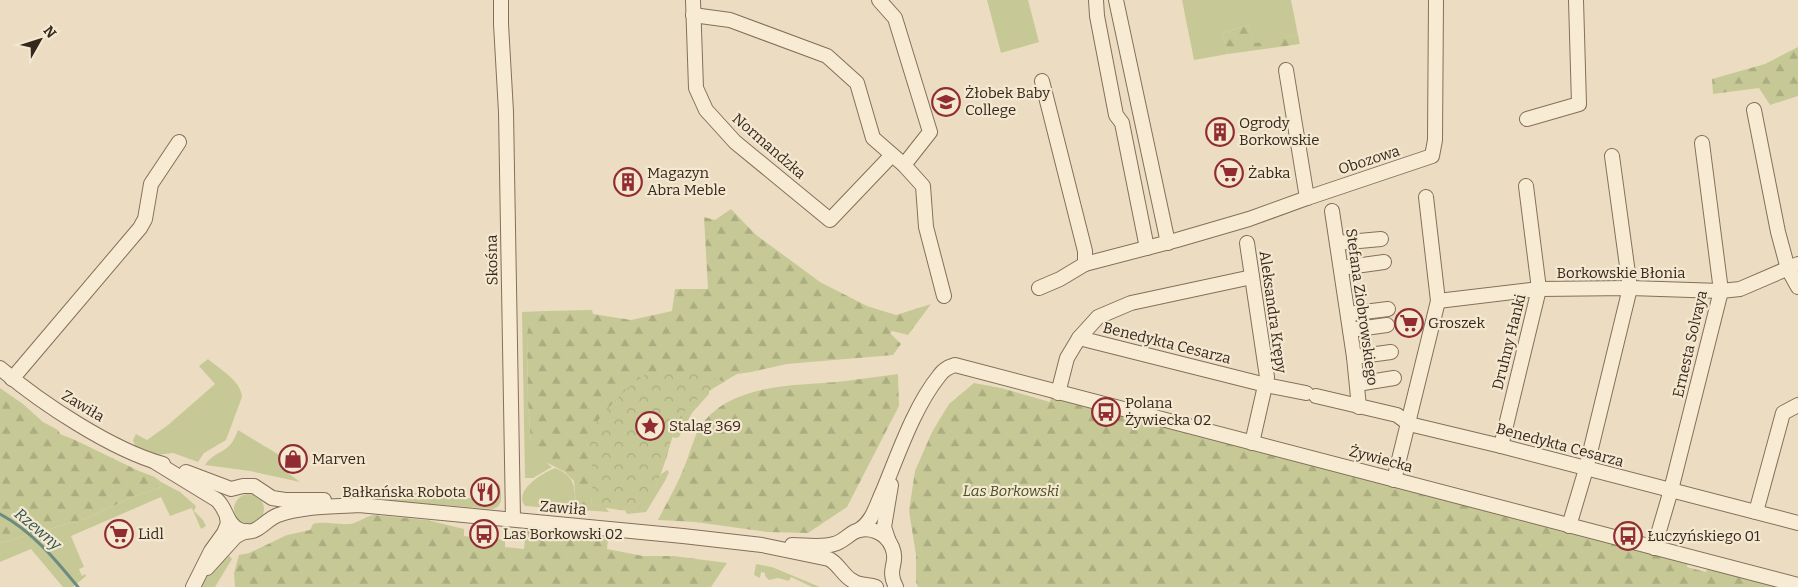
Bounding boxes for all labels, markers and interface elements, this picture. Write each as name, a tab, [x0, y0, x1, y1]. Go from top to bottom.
north arrow	[15, 15, 65, 65]
text: N	[40, 23, 60, 42]
place label: Żłobek Baby College	[965, 84, 1050, 119]
school or university icon: Żłobek Baby College	[931, 87, 961, 117]
street label: Normandzka	[729, 109, 809, 183]
place label: Ogrody Borkowskie	[1239, 114, 1320, 149]
building icon: Ogrody Borkowskie	[1205, 117, 1235, 147]
street label: Obozowa	[1336, 142, 1402, 178]
supermarket icon: Żabka	[1214, 158, 1244, 188]
place label: Magazyn Abra Meble	[647, 164, 726, 199]
place label: Żabka	[1248, 164, 1290, 182]
building icon: Magazyn Abra Meble	[613, 167, 643, 197]
street label: Stefana Ziobrowskiego	[1342, 227, 1382, 387]
street label: Skośna	[483, 235, 501, 285]
street label: Aleksandra Krępy	[1255, 250, 1291, 375]
street label: Borkowskie Błonia	[1557, 264, 1685, 282]
street label: Ernesta Solvaya	[1669, 289, 1711, 399]
street label: Druhny Hanki	[1488, 292, 1530, 392]
supermarket icon: Groszek	[1394, 308, 1424, 338]
place label: Groszek	[1428, 314, 1486, 332]
street label: Benedykta Cesarza	[1101, 318, 1233, 368]
street label: Zawiła	[58, 386, 108, 426]
place label: Polana Żywiecka 02	[1125, 394, 1211, 429]
bus stop icon: Polana Żywiecka 02	[1091, 397, 1121, 427]
place icon: Stalag 369	[635, 411, 665, 441]
place label: Stalag 369	[669, 417, 741, 435]
street label: Benedykta Cesarza	[1494, 419, 1626, 471]
street label: Żywiecka	[1347, 442, 1415, 476]
shop icon: Marven	[278, 444, 308, 474]
place label: Marven	[312, 450, 366, 468]
restaurant icon: Bałkańska Robota	[470, 477, 500, 507]
park label: Las Borkowski	[963, 482, 1059, 500]
place label: Bałkańska Robota	[342, 483, 466, 501]
street label: Zawiła	[539, 497, 587, 519]
water label: Rzewny	[11, 504, 66, 555]
supermarket icon: Lidl	[104, 519, 134, 549]
bus stop icon: Las Borkowski 02	[469, 519, 499, 549]
bus stop icon: Łuczyńskiego 01	[1613, 521, 1643, 551]
place label: Lidl	[138, 525, 164, 543]
place label: Las Borkowski 02	[503, 525, 623, 543]
place label: Łuczyńskiego 01	[1647, 527, 1760, 545]

